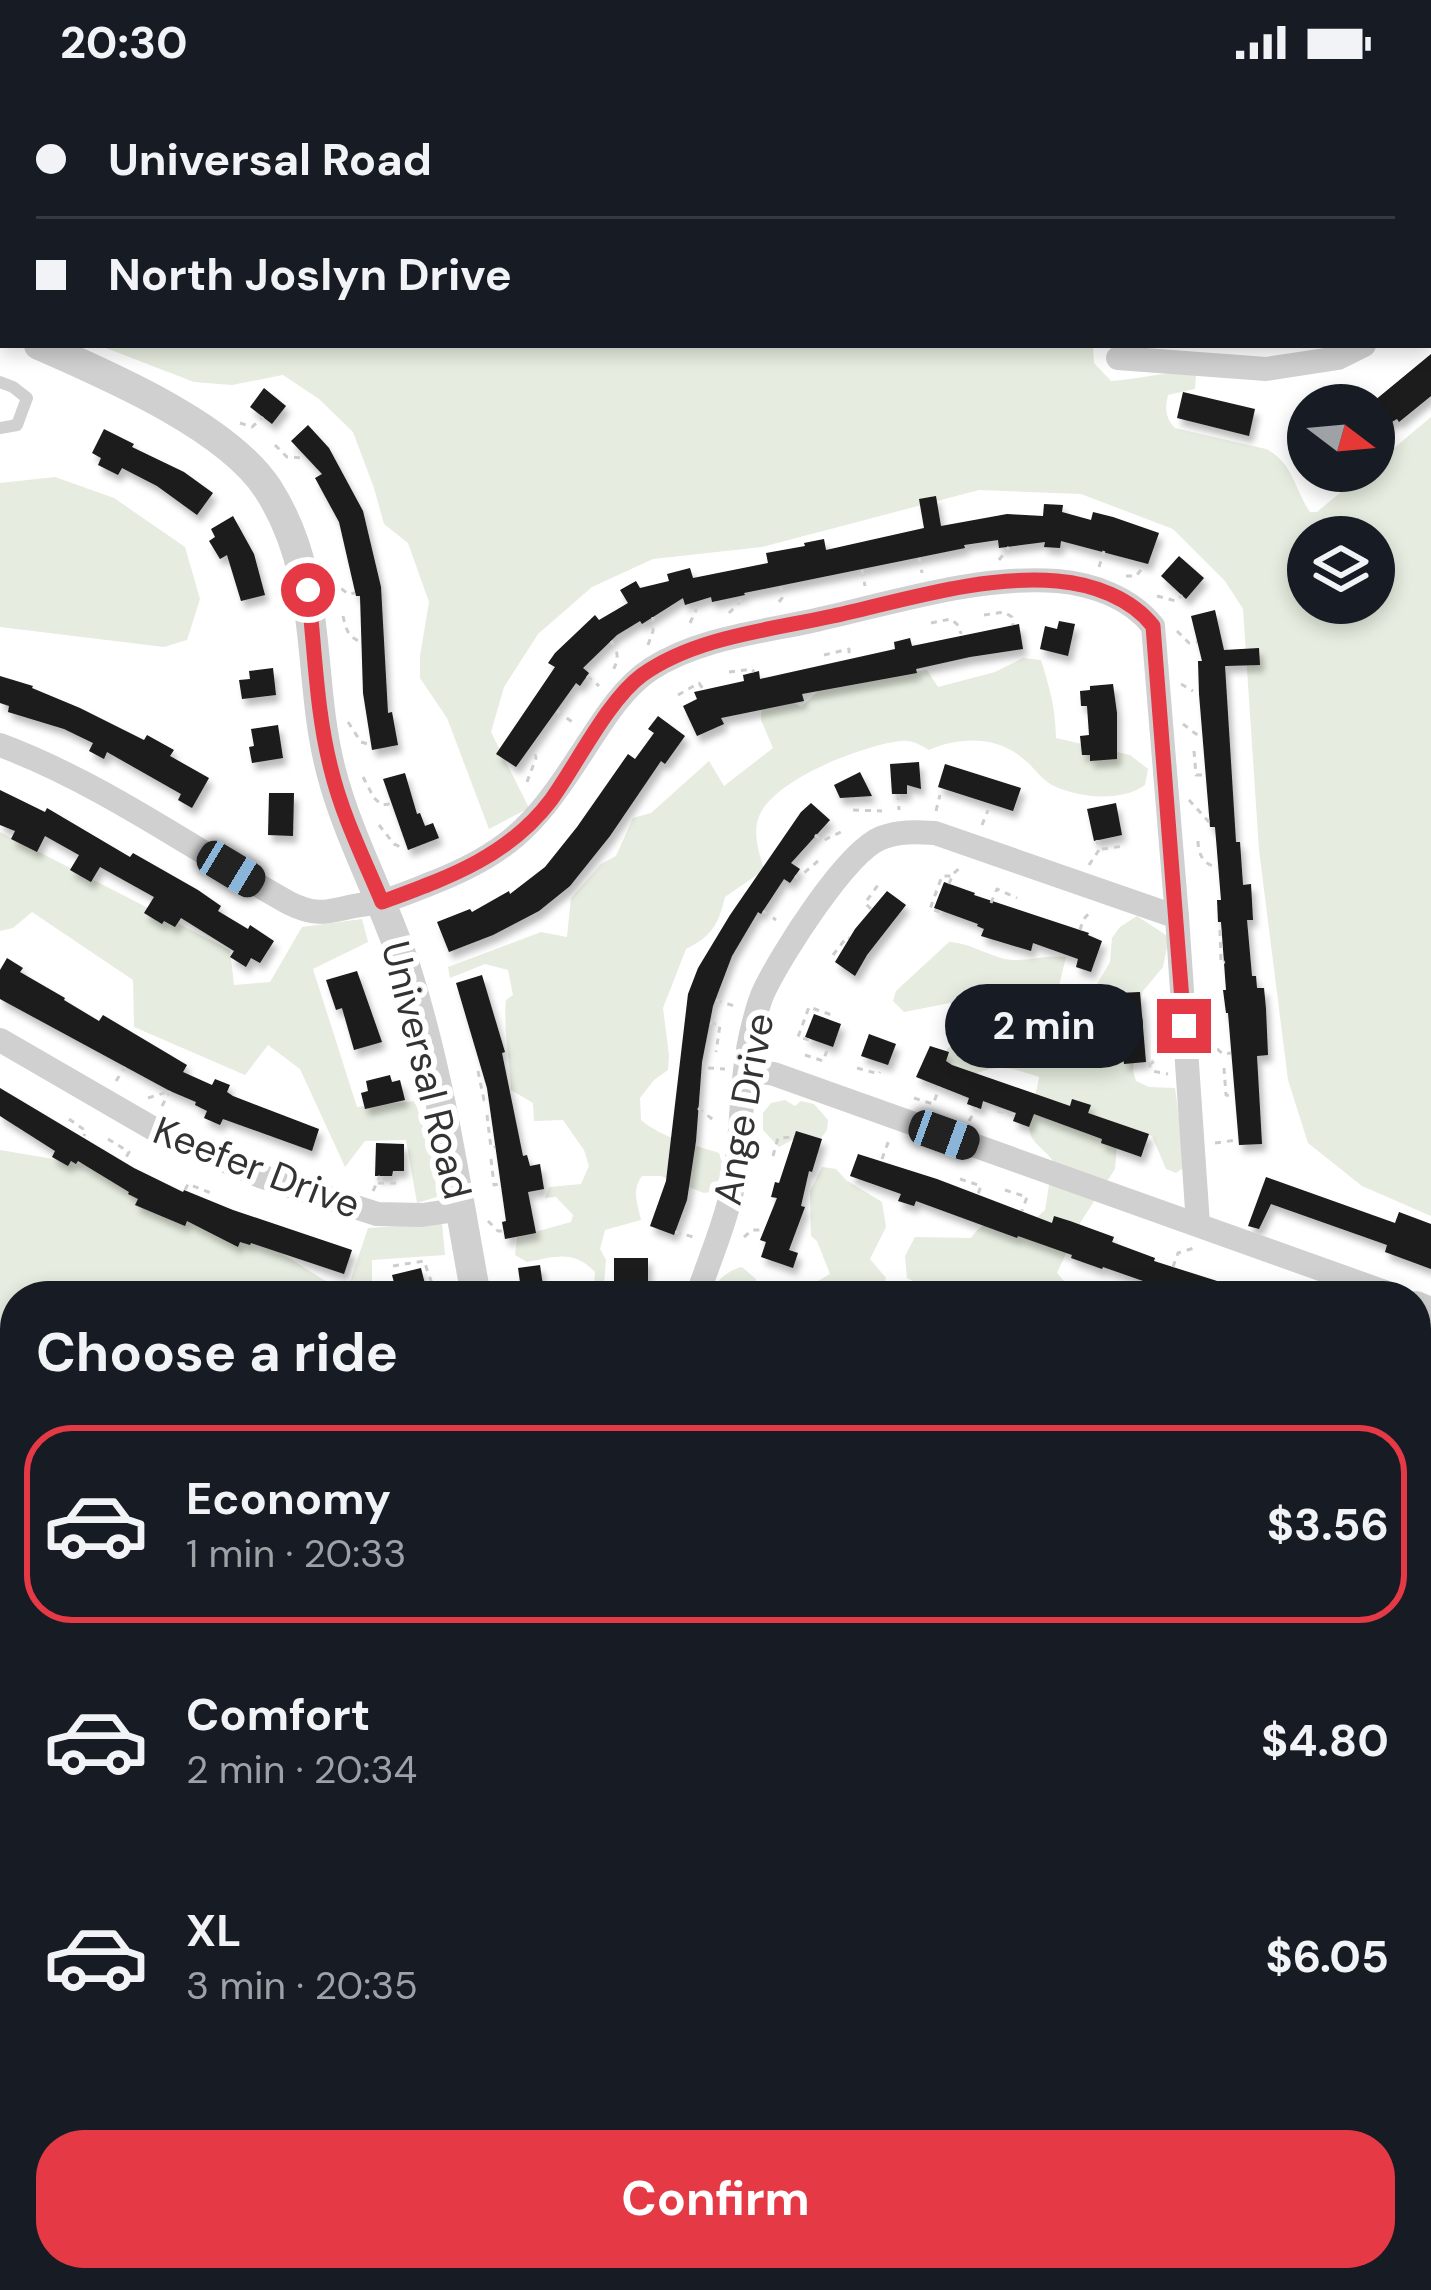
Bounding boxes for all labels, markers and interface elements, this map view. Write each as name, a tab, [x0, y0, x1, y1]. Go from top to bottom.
text: 20:30	[60, 13, 188, 72]
text: Universal Road	[108, 130, 432, 189]
text: North Joslyn Drive	[108, 245, 512, 304]
north arrow	[1287, 384, 1395, 492]
map controls	[1287, 384, 1395, 624]
button: layers	[1287, 516, 1395, 624]
route start	[281, 563, 335, 617]
car	[191, 835, 271, 903]
street label: Universal Road	[370, 936, 483, 1204]
callout: 2 min	[944, 984, 1142, 1068]
route end	[1157, 999, 1211, 1053]
text: 2 min	[992, 1000, 1096, 1051]
street label: Ange Drive	[702, 1009, 785, 1209]
street label: Keefer Drive	[146, 1105, 368, 1230]
car	[904, 1106, 984, 1164]
text: Choose a ride	[36, 1317, 398, 1388]
text: Economy	[186, 1469, 391, 1528]
icon: car	[42, 1470, 150, 1578]
text: $3.56	[1267, 1495, 1389, 1554]
text: 1 min · 20:33	[186, 1528, 406, 1579]
text: Comfort	[186, 1685, 370, 1744]
icon: car	[42, 1686, 150, 1794]
text: $4.80	[1261, 1711, 1389, 1770]
text: 2 min · 20:34	[186, 1744, 417, 1795]
text: XL	[186, 1901, 241, 1960]
icon: car	[42, 1902, 150, 2010]
text: $6.05	[1266, 1927, 1389, 1986]
text: 3 min · 20:35	[186, 1960, 418, 2011]
button: Confirm	[36, 2130, 1395, 2268]

